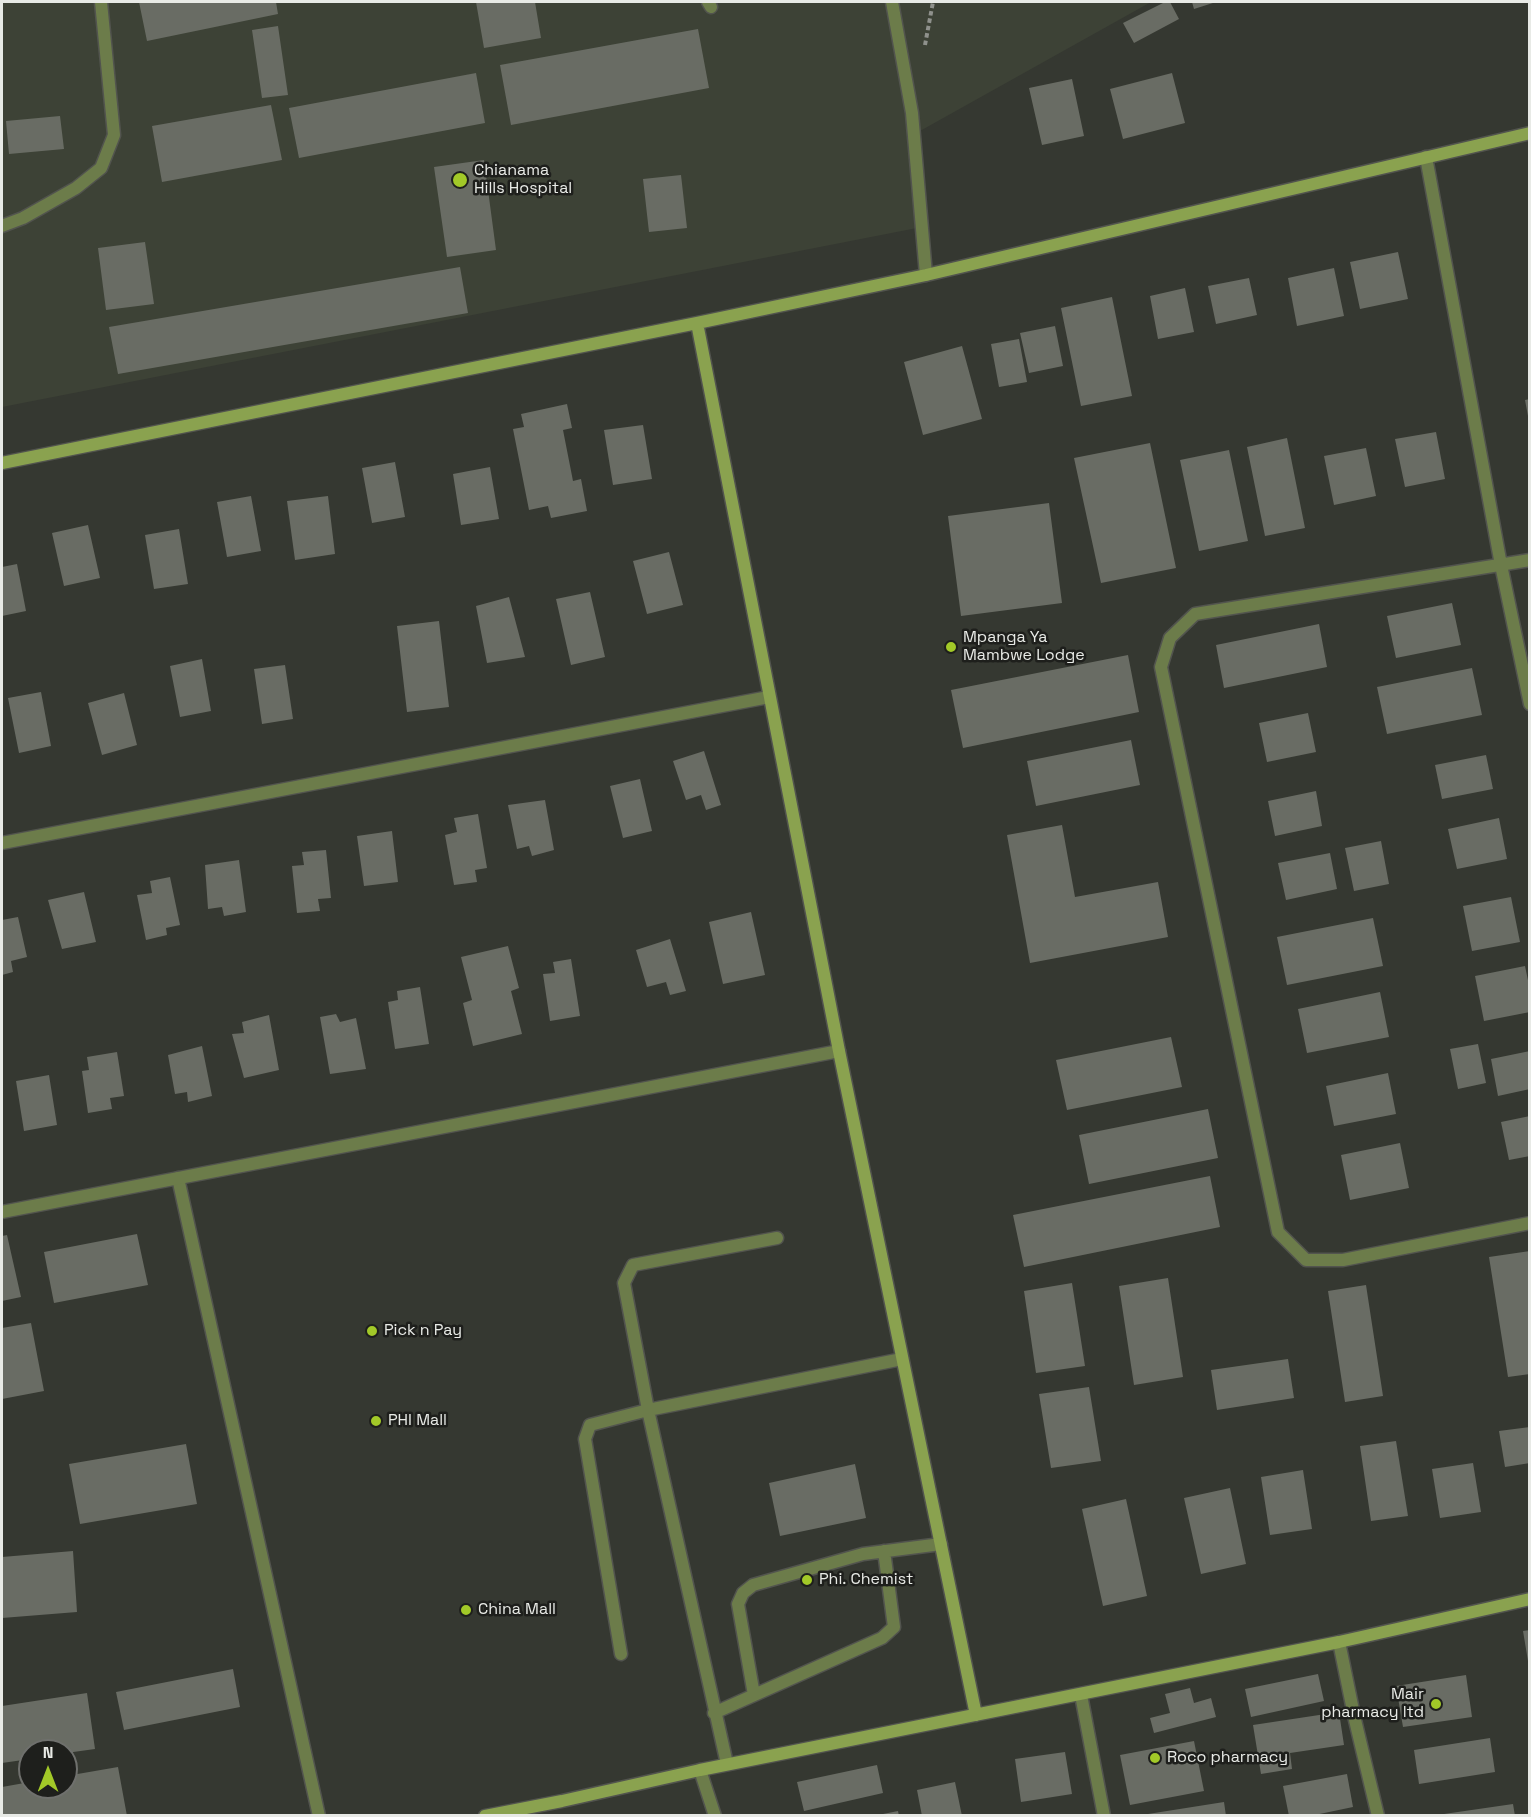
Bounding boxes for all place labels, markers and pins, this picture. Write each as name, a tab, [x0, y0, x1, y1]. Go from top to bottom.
place label: Chianama Hills Hospital	[474, 161, 572, 199]
marker: Chianama Hills Hospital	[451, 171, 469, 189]
place label: Mpanga Ya Mambwe Lodge	[963, 628, 1085, 666]
marker: Mpanga Ya Mambwe Lodge	[944, 640, 958, 654]
place label: Pick n Pay	[384, 1321, 462, 1341]
marker: Pick n Pay	[365, 1324, 379, 1338]
place label: PHI Mall	[388, 1411, 447, 1431]
marker: PHI Mall	[369, 1414, 383, 1428]
place label: Phi. Chemist	[819, 1570, 913, 1590]
marker: Phi. Chemist	[800, 1573, 814, 1587]
place label: China Mall	[478, 1600, 556, 1620]
marker: China Mall	[459, 1603, 473, 1617]
place label: Mair pharmacy ltd	[1321, 1685, 1424, 1723]
marker: Mair pharmacy ltd	[1429, 1697, 1443, 1711]
place label: Roco pharmacy	[1167, 1748, 1288, 1768]
marker: Roco pharmacy	[1148, 1751, 1162, 1765]

